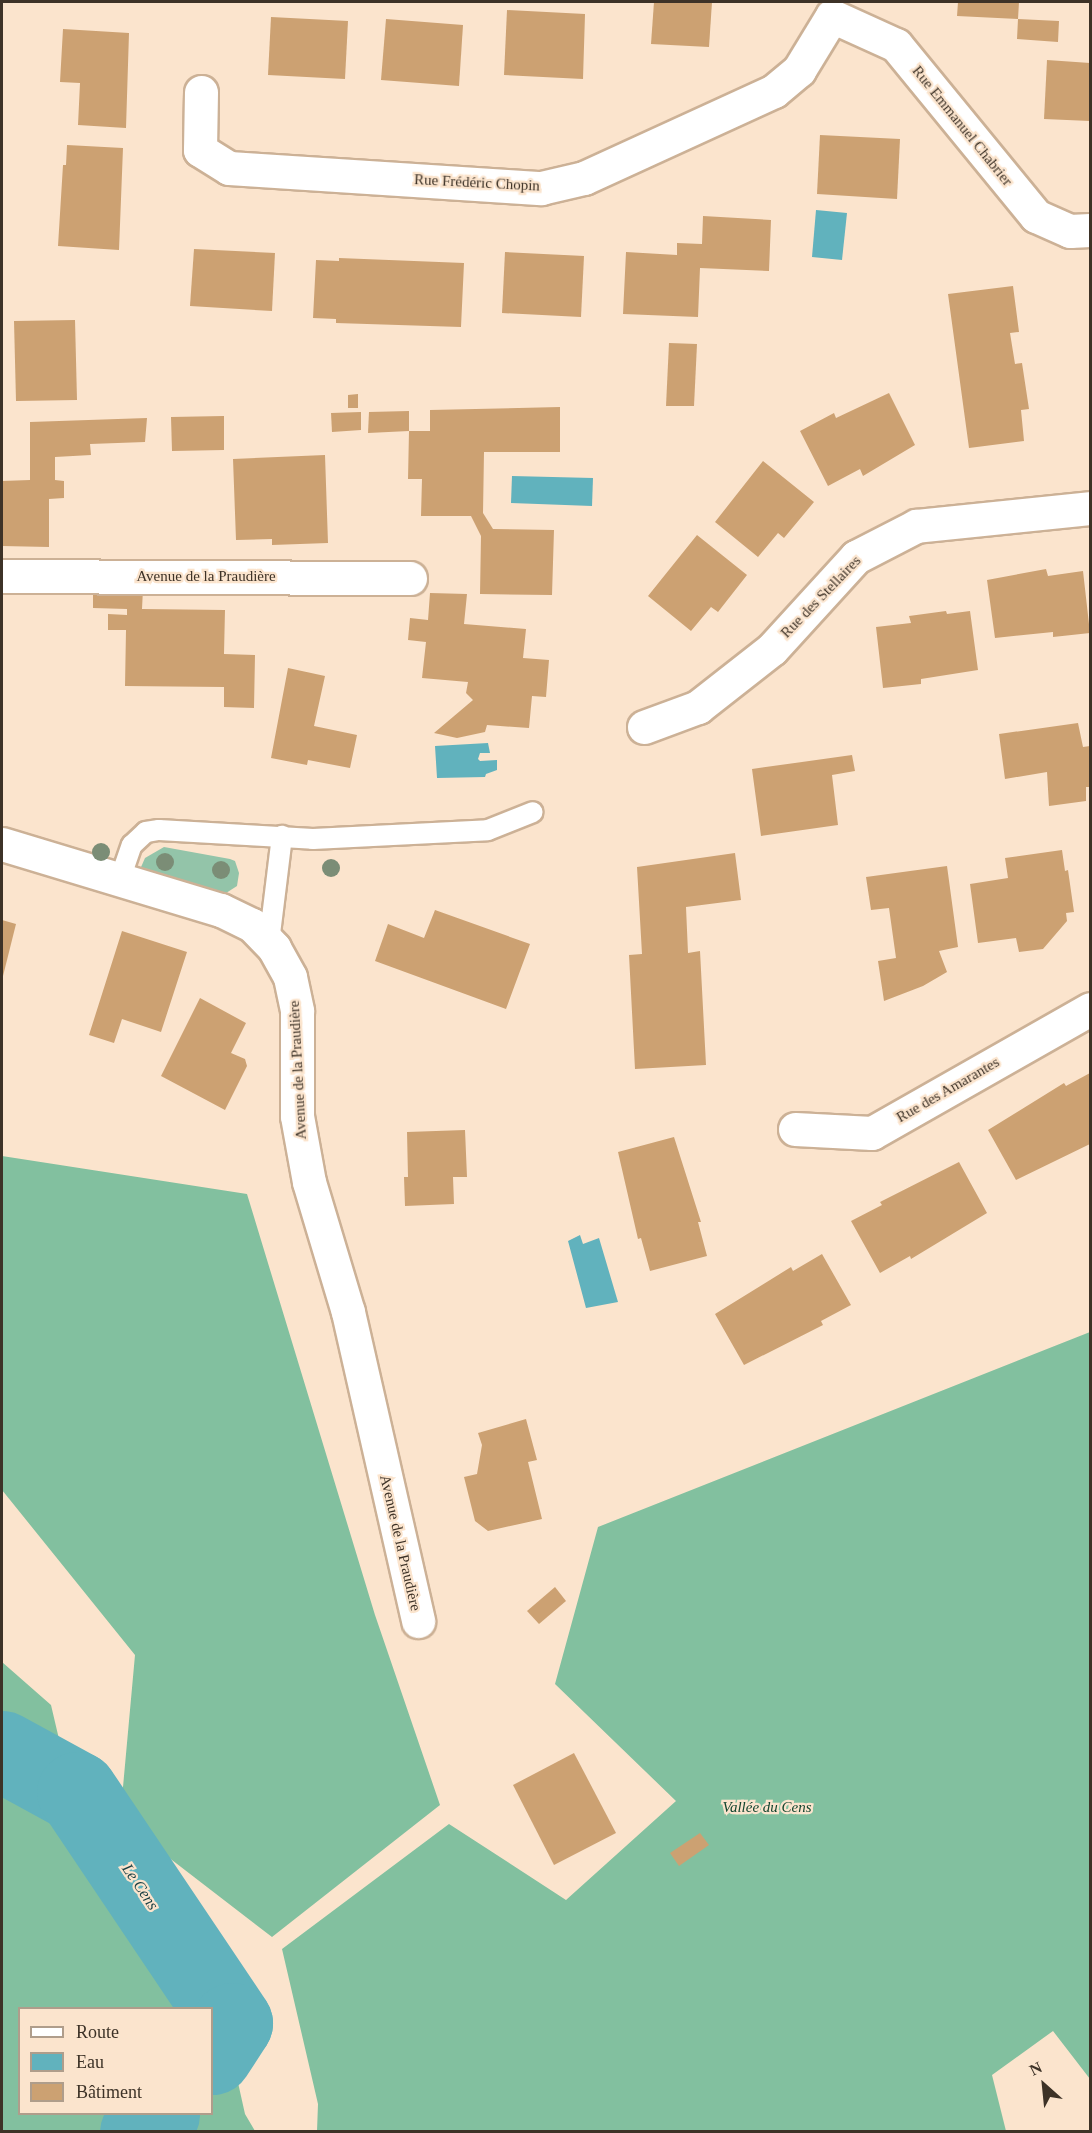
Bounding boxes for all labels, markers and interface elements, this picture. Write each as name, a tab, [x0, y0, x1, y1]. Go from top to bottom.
street label: Rue Emmanuel Chabrier	[908, 62, 1016, 190]
street label: Rue Frédéric Chopin	[414, 171, 540, 195]
street label: Rue des Stellaires	[777, 552, 865, 642]
street label: Avenue de la Praudière	[136, 568, 276, 586]
street label: Avenue de la Praudière	[285, 1000, 311, 1140]
street label: Rue des Amarantes	[893, 1053, 1003, 1127]
street label: Avenue de la Praudière	[376, 1473, 424, 1613]
park label: Vallée du Cens	[722, 1799, 812, 1817]
water label: Le Cens	[118, 1860, 162, 1914]
legend	[18, 2007, 213, 2115]
text: Route	[76, 2022, 119, 2042]
text: Eau	[76, 2052, 104, 2072]
north arrow	[1014, 2055, 1074, 2115]
text: N	[1027, 2058, 1045, 2079]
text: Bâtiment	[76, 2082, 142, 2102]

